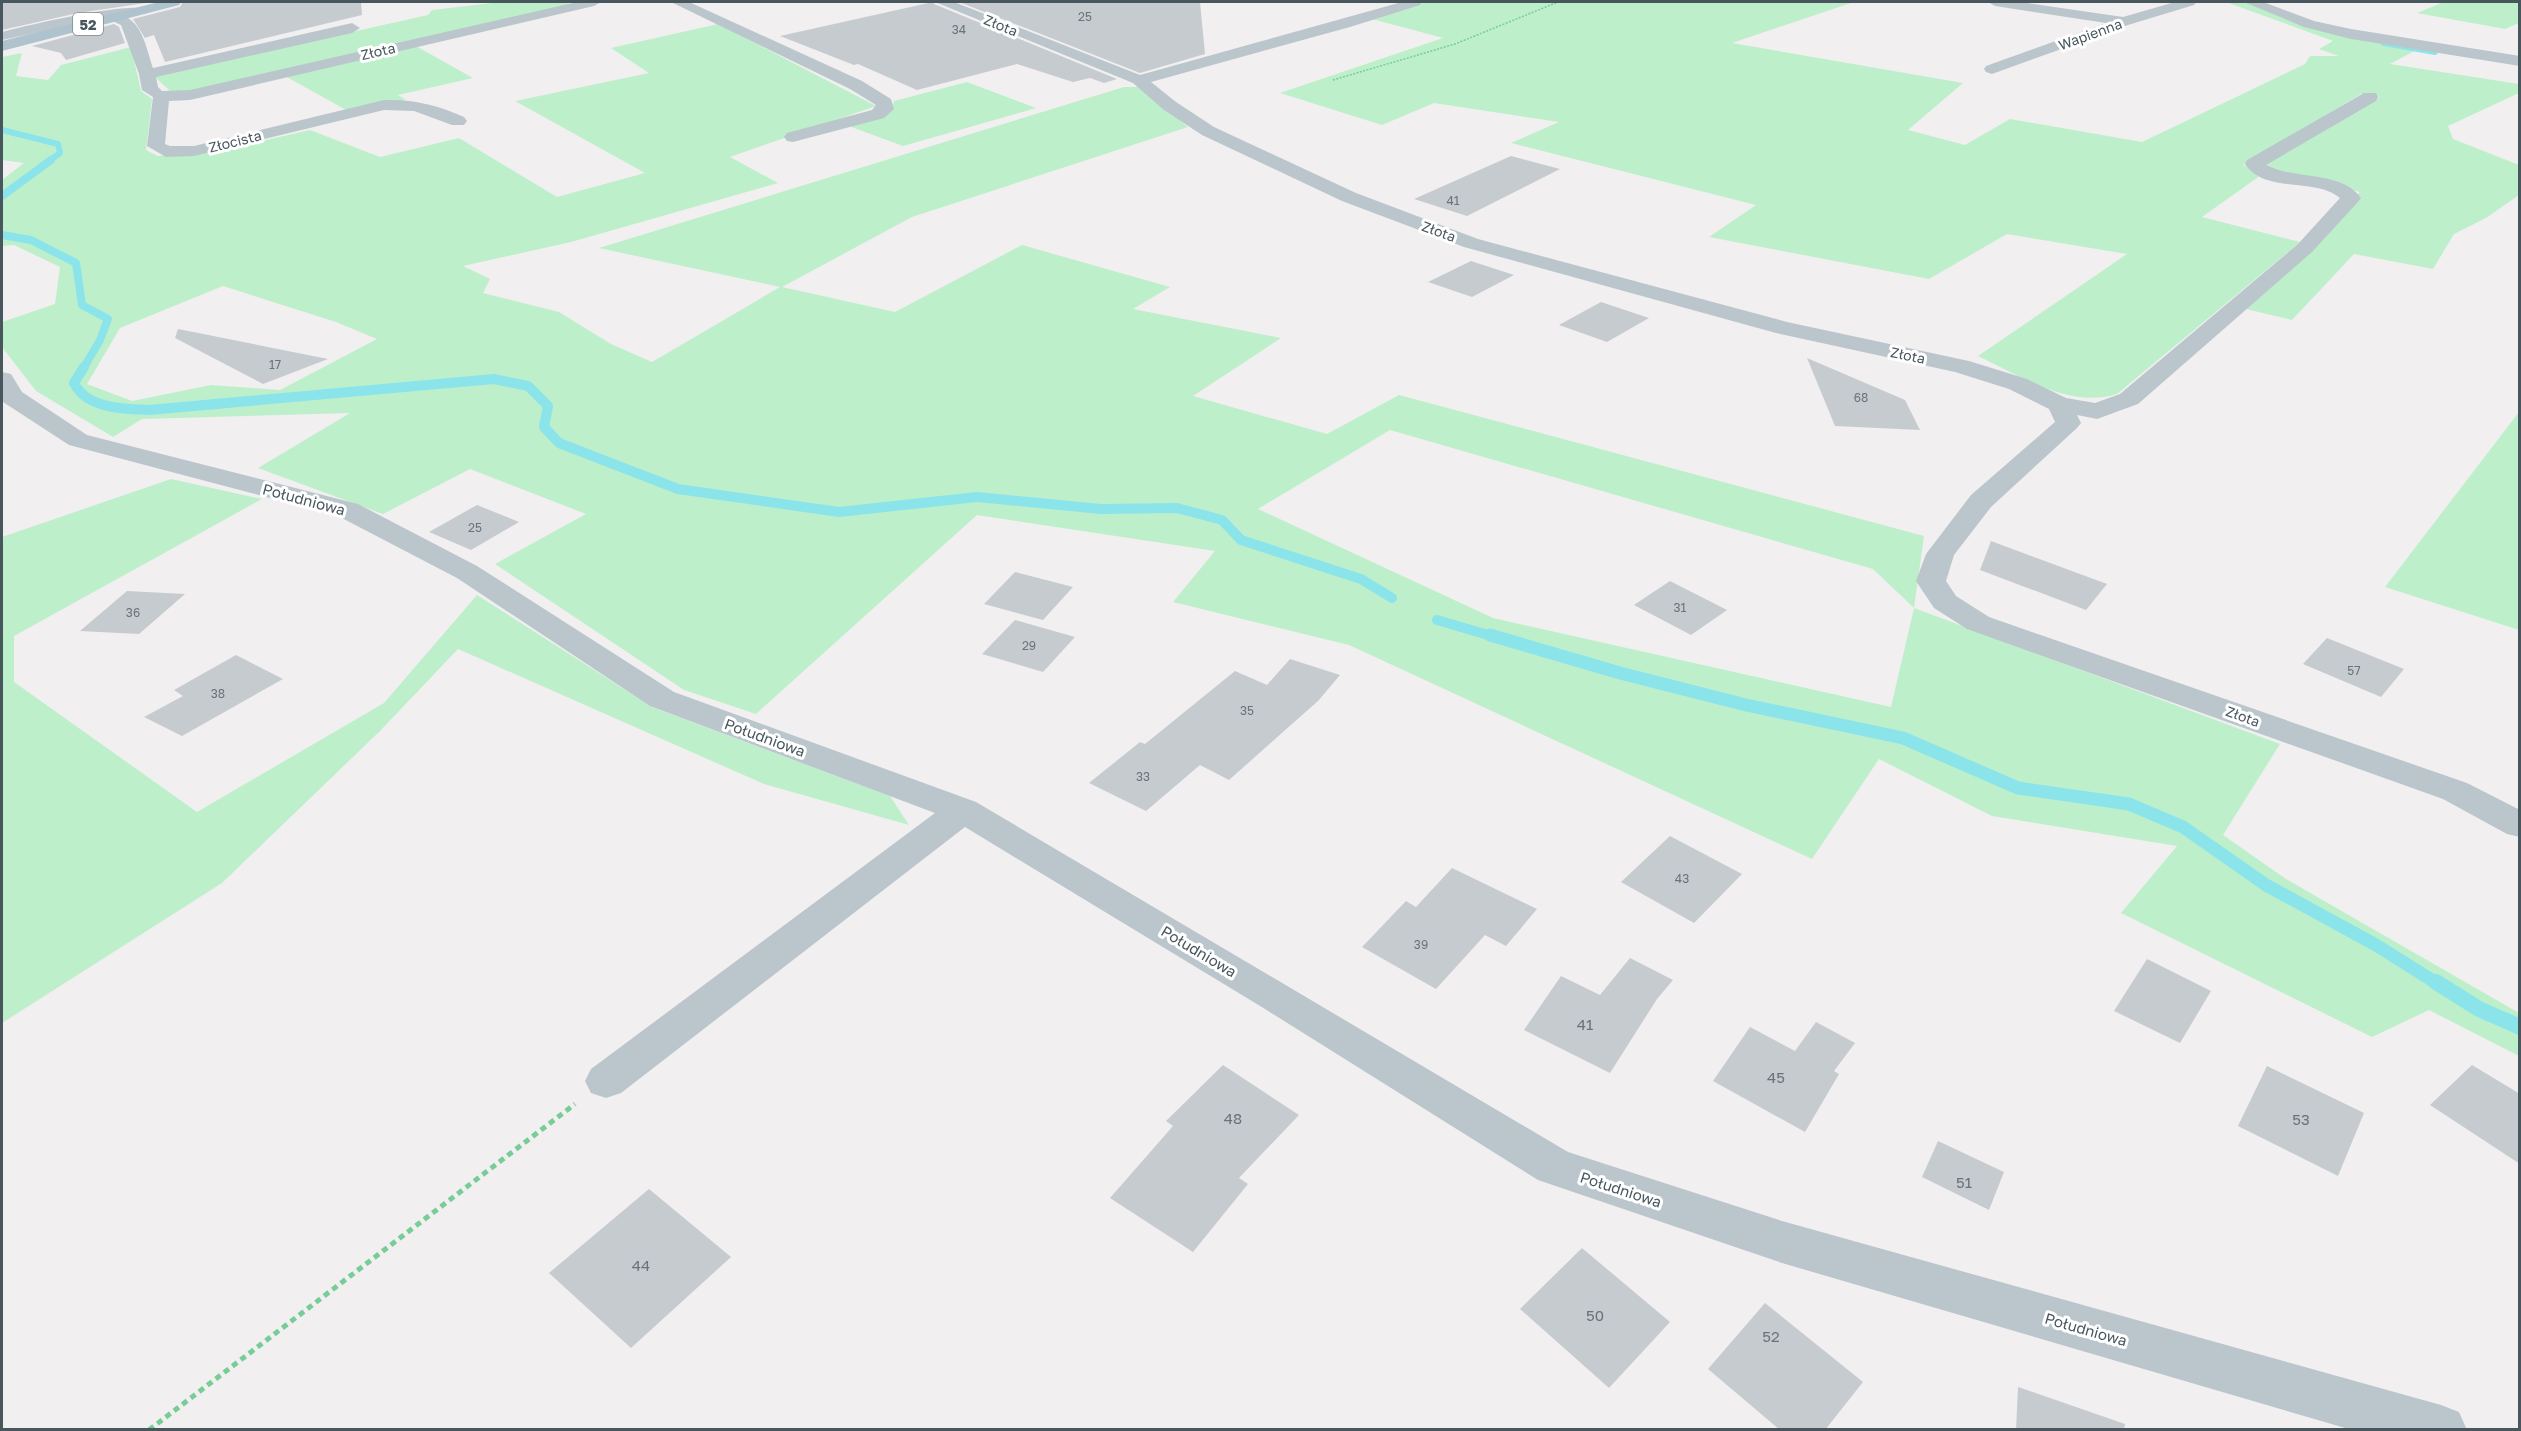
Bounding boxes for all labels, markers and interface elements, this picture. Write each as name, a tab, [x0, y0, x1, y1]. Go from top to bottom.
house number: 25	[1078, 9, 1092, 24]
street label: Złota	[982, 11, 1020, 39]
road number: 52	[73, 13, 103, 35]
street label: Wapienna	[2056, 15, 2124, 53]
house number: 34	[952, 22, 966, 37]
street label: Złota	[359, 39, 397, 63]
street label: Złocista	[207, 126, 263, 156]
house number: 41	[1446, 193, 1460, 208]
street label: Złota	[1420, 217, 1458, 245]
street label: Złota	[1889, 343, 1927, 367]
house number: 17	[269, 357, 281, 372]
house number: 68	[1854, 390, 1868, 405]
street label: Południowa	[261, 479, 347, 519]
house number: 25	[468, 520, 482, 535]
house number: 31	[1674, 600, 1687, 615]
house number: 36	[126, 605, 140, 620]
house number: 29	[1022, 638, 1036, 653]
house number: 57	[2347, 663, 2361, 678]
house number: 38	[211, 686, 225, 701]
street label: Złota	[2224, 702, 2262, 730]
house number: 35	[1240, 703, 1254, 718]
street label: Południowa	[722, 714, 808, 760]
house number: 33	[1136, 769, 1150, 784]
house number: 43	[1675, 871, 1689, 886]
street label: Południowa	[1158, 921, 1240, 981]
house number: 39	[1414, 937, 1428, 952]
house number: 41	[1577, 1015, 1593, 1033]
house number: 45	[1767, 1068, 1785, 1086]
house number: 48	[1224, 1109, 1242, 1127]
house number: 53	[2292, 1110, 2310, 1128]
street label: Południowa	[1578, 1167, 1664, 1211]
house number: 51	[1956, 1173, 1972, 1191]
house number: 44	[632, 1256, 650, 1274]
house number: 50	[1586, 1306, 1604, 1324]
street label: Południowa	[2043, 1309, 2129, 1349]
house number: 52	[1762, 1327, 1780, 1345]

